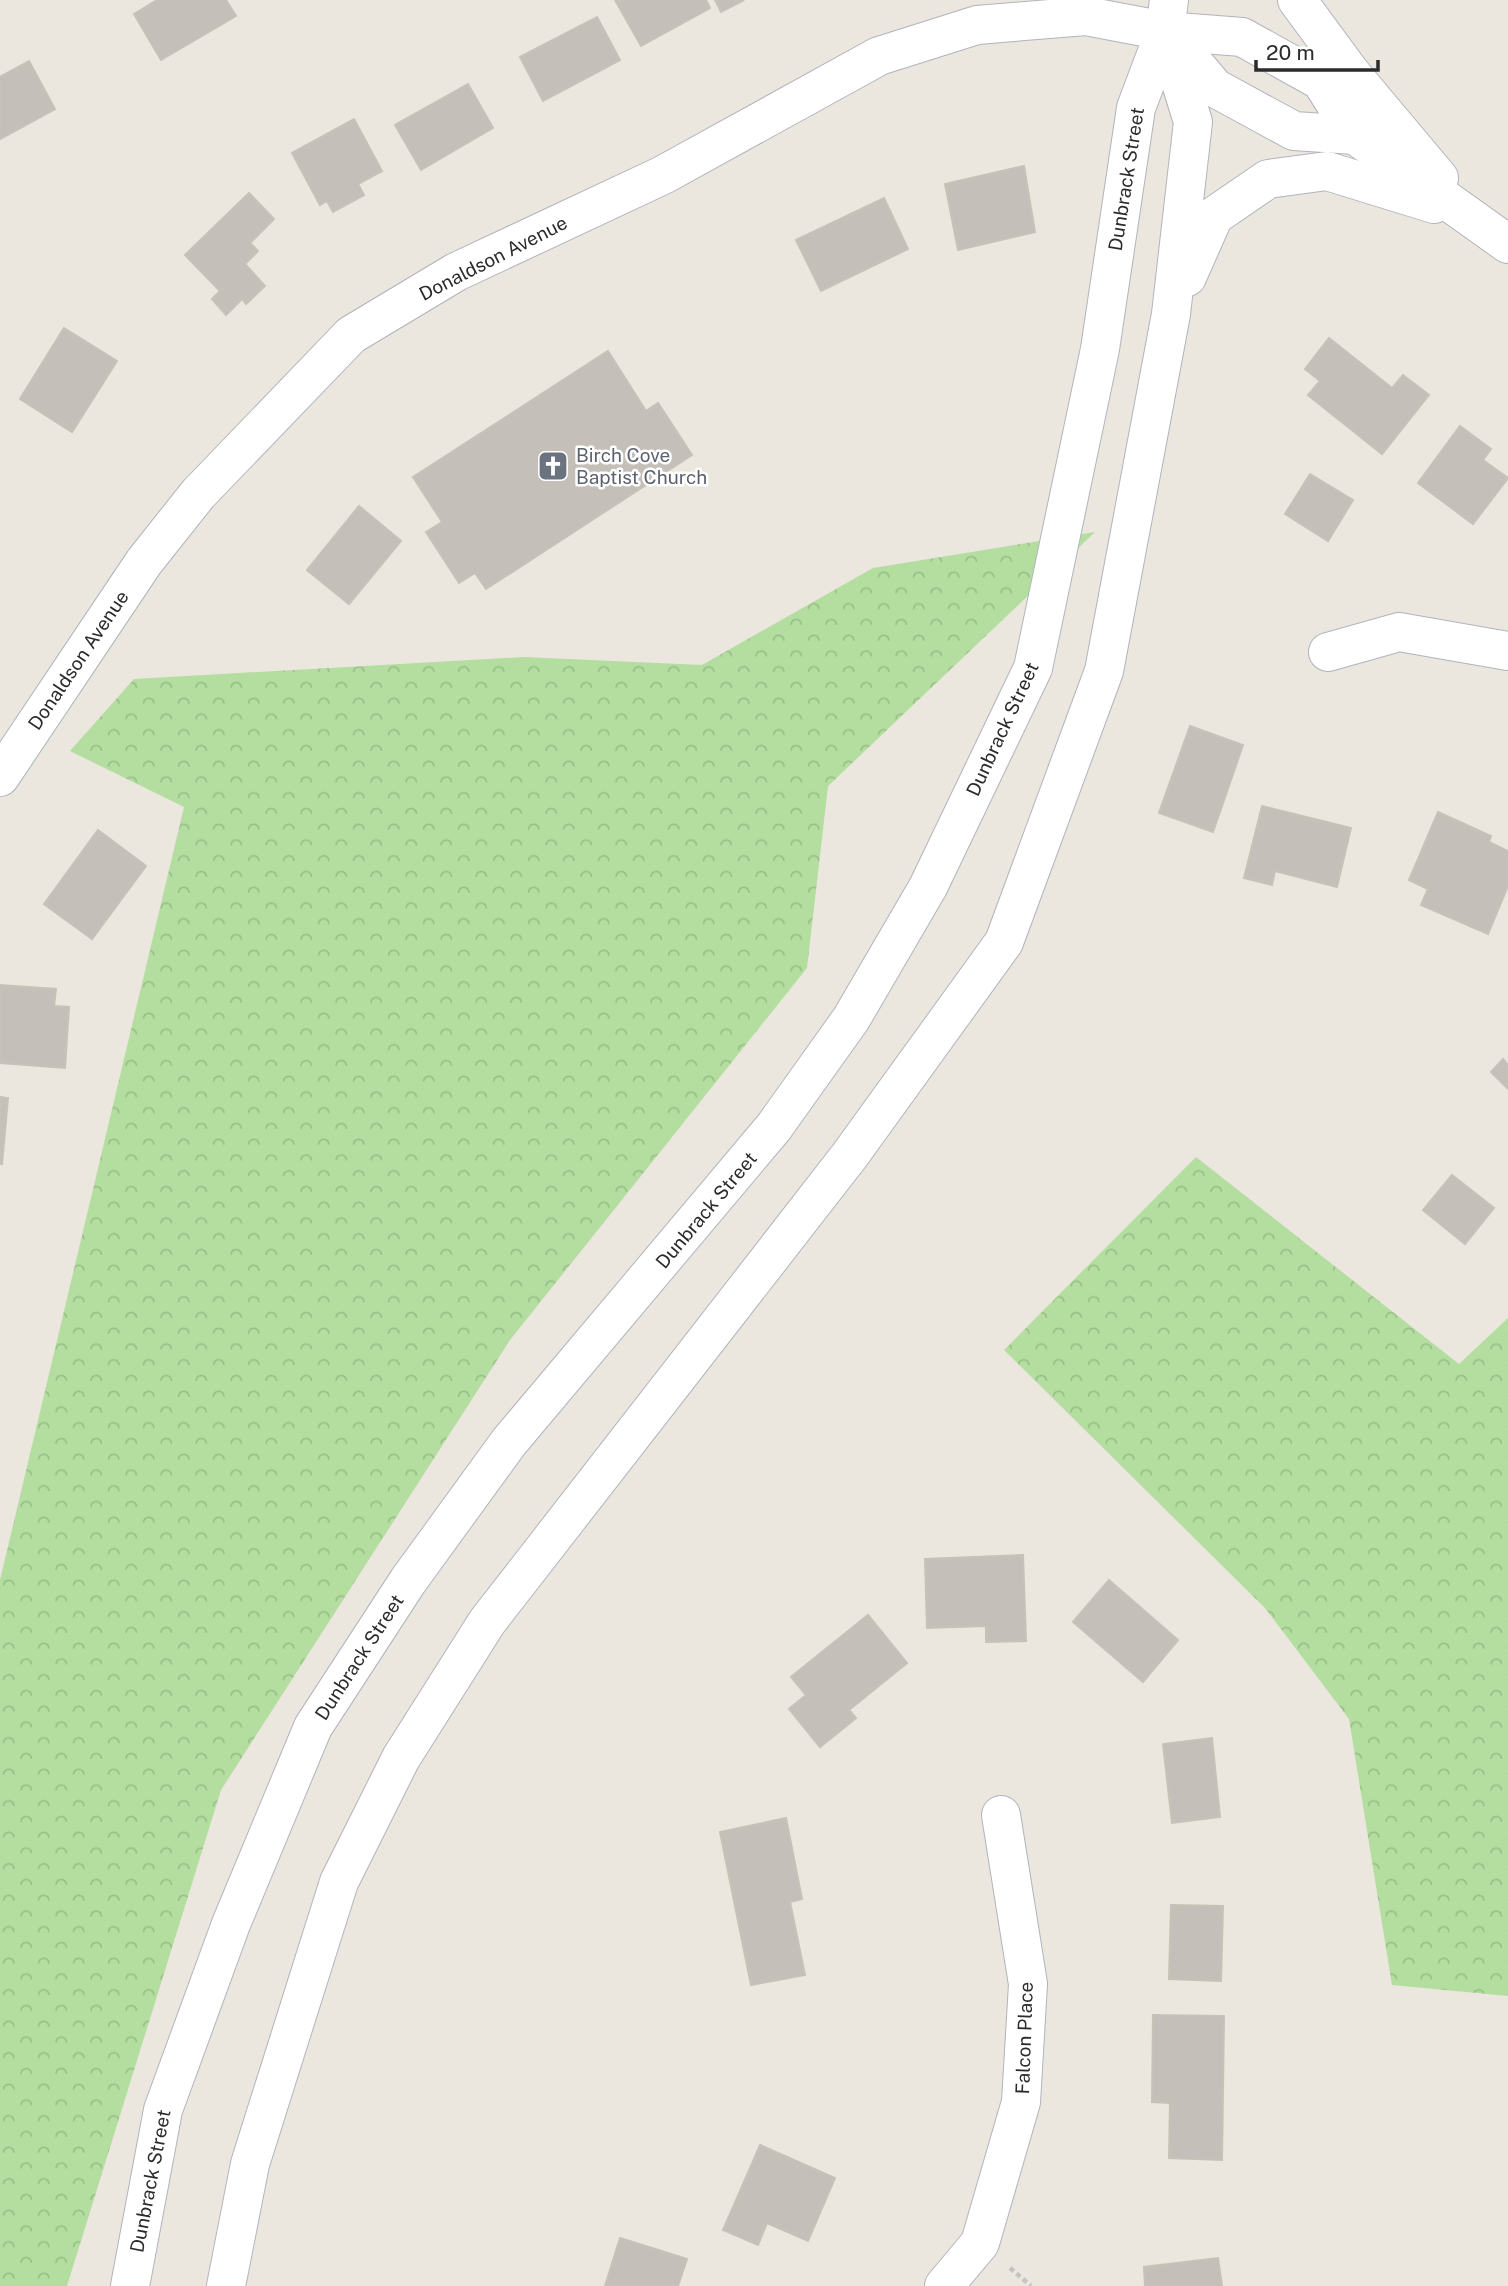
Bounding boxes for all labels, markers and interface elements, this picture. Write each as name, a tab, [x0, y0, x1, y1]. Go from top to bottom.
scale bar	[1256, 28, 1378, 72]
text: 20 m	[1266, 40, 1315, 65]
street label: Dunbrack Street	[1104, 106, 1148, 252]
street label: Donaldson Avenue	[415, 211, 571, 305]
place label: Birch Cove Baptist Church	[576, 444, 707, 488]
church icon: Birch Cove Baptist Church	[536, 449, 570, 483]
street label: Donaldson Avenue	[23, 586, 133, 734]
street label: Dunbrack Street	[961, 659, 1043, 799]
street label: Dunbrack Street	[651, 1147, 761, 1273]
street label: Dunbrack Street	[310, 1590, 408, 1724]
street label: Falcon Place	[1011, 1981, 1037, 2095]
street label: Dunbrack Street	[125, 2108, 175, 2254]

